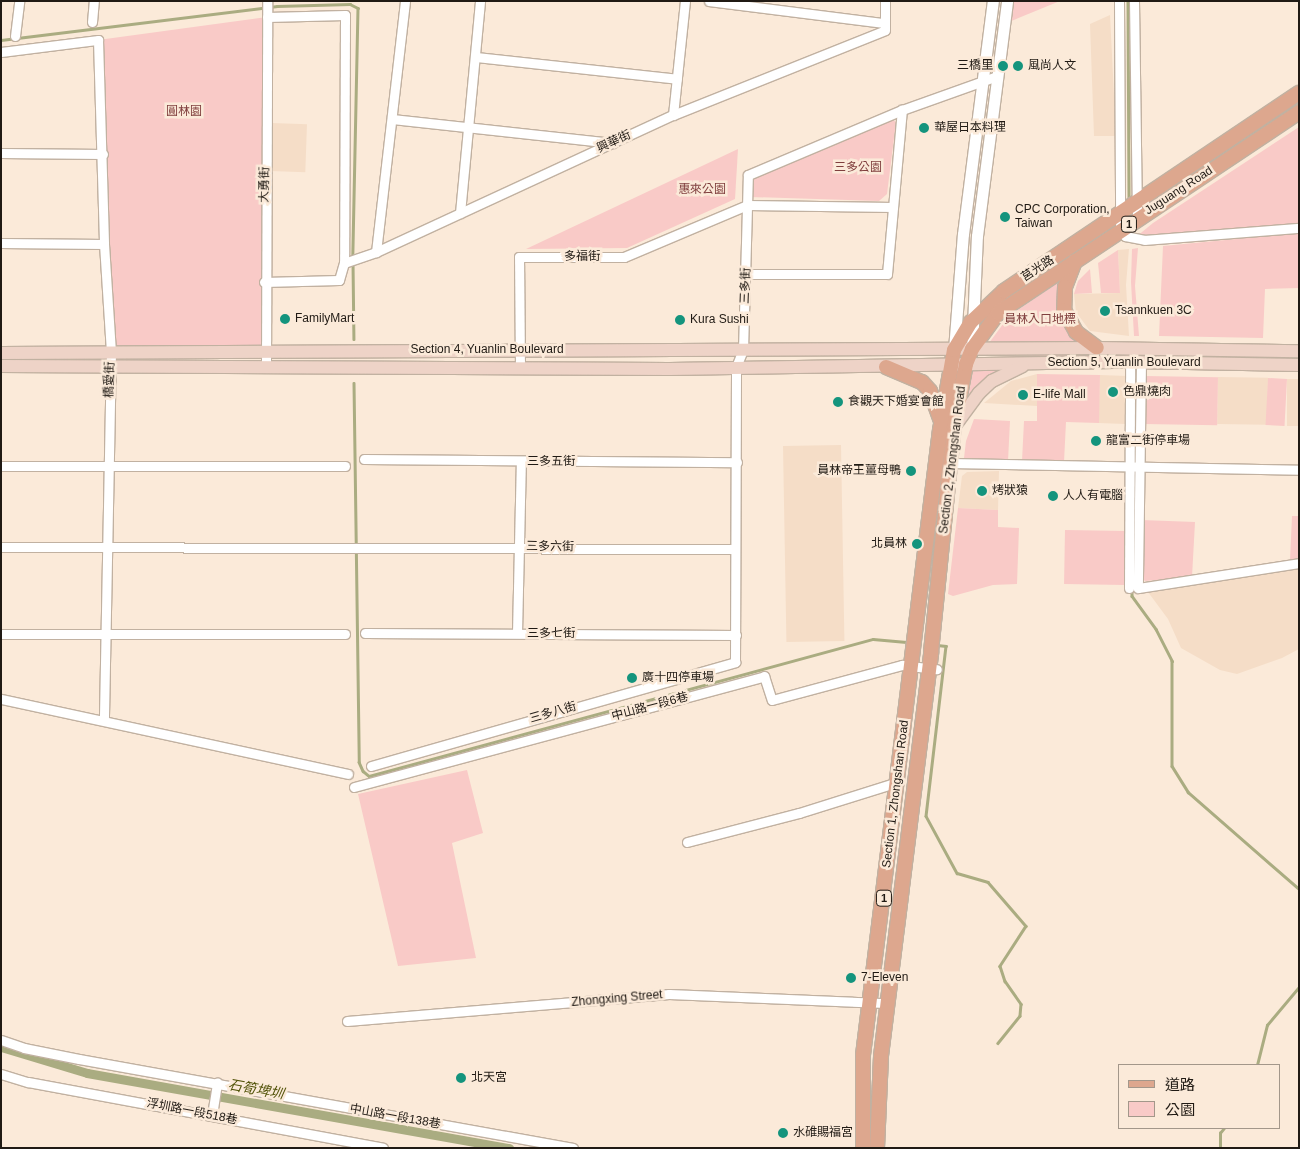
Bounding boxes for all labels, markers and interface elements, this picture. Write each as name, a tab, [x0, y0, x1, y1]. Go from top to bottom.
place label: 三橋里	[957, 59, 993, 73]
place label: 風尚人文	[1028, 59, 1076, 73]
marker: 三橋里	[997, 60, 1009, 72]
marker: 風尚人文	[1012, 60, 1024, 72]
park label: 圓林園	[166, 105, 202, 119]
place label: 華屋日本料理	[934, 121, 1006, 135]
marker: 華屋日本料理	[918, 122, 930, 134]
street label: 興華街	[595, 128, 633, 156]
park label: 三多公園	[834, 161, 882, 175]
street label: Juguang Road	[1142, 164, 1216, 218]
street label: 大勇街	[257, 167, 273, 203]
park label: 惠來公園	[678, 183, 726, 197]
place label: CPC Corporation, Taiwan	[1015, 203, 1110, 231]
marker: CPC Corporation, Taiwan	[999, 211, 1011, 223]
road number: 1	[1120, 215, 1138, 232]
street label: 多福街	[564, 250, 600, 264]
street label: 莒光路	[1019, 253, 1057, 285]
street label: 三多街	[738, 268, 754, 304]
place label: Tsannkuen 3C	[1115, 304, 1192, 318]
marker: Tsannkuen 3C	[1099, 305, 1111, 317]
place label: FamilyMart	[295, 312, 354, 326]
marker: FamilyMart	[279, 313, 291, 325]
place label: Kura Sushi	[690, 313, 749, 327]
park label: 員林入口地標	[1004, 313, 1076, 327]
marker: Kura Sushi	[674, 314, 686, 326]
street label: Section 4, Yuanlin Boulevard	[410, 343, 564, 357]
street label: Section 5, Yuanlin Boulevard	[1047, 356, 1201, 370]
street label: 橋愛街	[102, 362, 118, 398]
street label: Section 2, Zhongshan Road	[937, 385, 969, 535]
place label: 色鼎燒肉	[1123, 385, 1171, 399]
marker: 色鼎燒肉	[1107, 386, 1119, 398]
place label: E-life Mall	[1033, 388, 1086, 402]
marker: E-life Mall	[1017, 389, 1029, 401]
place label: 食觀天下婚宴會館	[848, 395, 944, 409]
marker: 食觀天下婚宴會館	[832, 396, 844, 408]
place label: 龍富二街停車場	[1106, 434, 1190, 448]
marker: 龍富二街停車場	[1090, 435, 1102, 447]
street label: 三多五街	[527, 455, 575, 469]
place label: 員林帝王薑母鴨	[817, 464, 901, 478]
marker: 員林帝王薑母鴨	[905, 465, 917, 477]
place label: 烤狀猿	[992, 484, 1028, 498]
marker: 烤狀猿	[976, 485, 988, 497]
place label: 人人有電腦	[1063, 489, 1123, 503]
marker: 人人有電腦	[1047, 490, 1059, 502]
place label: 北員林	[871, 537, 907, 551]
marker: 北員林	[911, 538, 923, 550]
street label: 三多六街	[526, 539, 574, 555]
street label: 三多七街	[527, 627, 575, 641]
place label: 廣十四停車場	[642, 671, 714, 685]
marker: 廣十四停車場	[626, 672, 638, 684]
street label: 中山路一段6巷	[610, 690, 690, 724]
street label: 三多八街	[528, 699, 578, 727]
street label: Section 1, Zhongshan Road	[880, 719, 912, 869]
road number: 1	[875, 890, 893, 906]
place label: 7-Eleven	[861, 971, 908, 985]
marker: 7-Eleven	[845, 972, 857, 984]
street label: Zhongxing Street	[571, 988, 663, 1010]
legend	[1118, 1064, 1280, 1129]
place label: 北天宮	[471, 1071, 507, 1085]
marker: 北天宮	[455, 1072, 467, 1084]
water label: 石筍埤圳	[227, 1076, 285, 1102]
text: 道路	[1165, 1076, 1195, 1093]
street label: 浮圳路一段518巷	[145, 1096, 239, 1128]
text: 公園	[1165, 1101, 1195, 1118]
street label: 中山路一段138巷	[348, 1102, 442, 1132]
place label: 水碓賜福宮	[793, 1126, 853, 1140]
marker: 水碓賜福宮	[777, 1127, 789, 1139]

